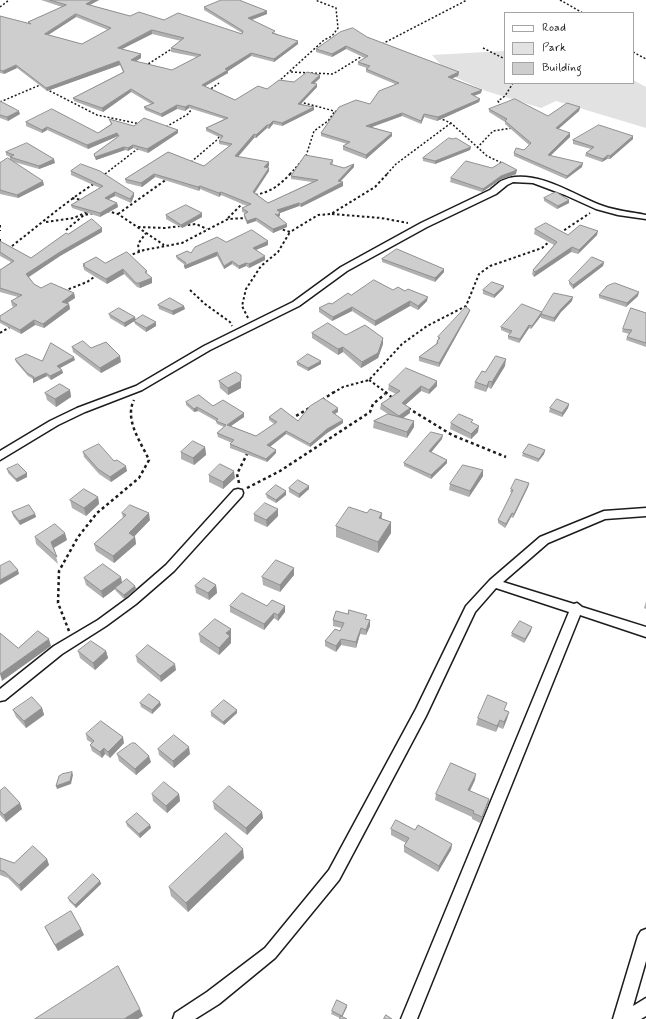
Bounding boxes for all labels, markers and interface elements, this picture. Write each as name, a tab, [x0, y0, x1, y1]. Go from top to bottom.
legend	[504, 12, 634, 84]
text: Road	[542, 20, 566, 36]
text: Park	[542, 40, 566, 56]
text: Building	[542, 60, 582, 76]

